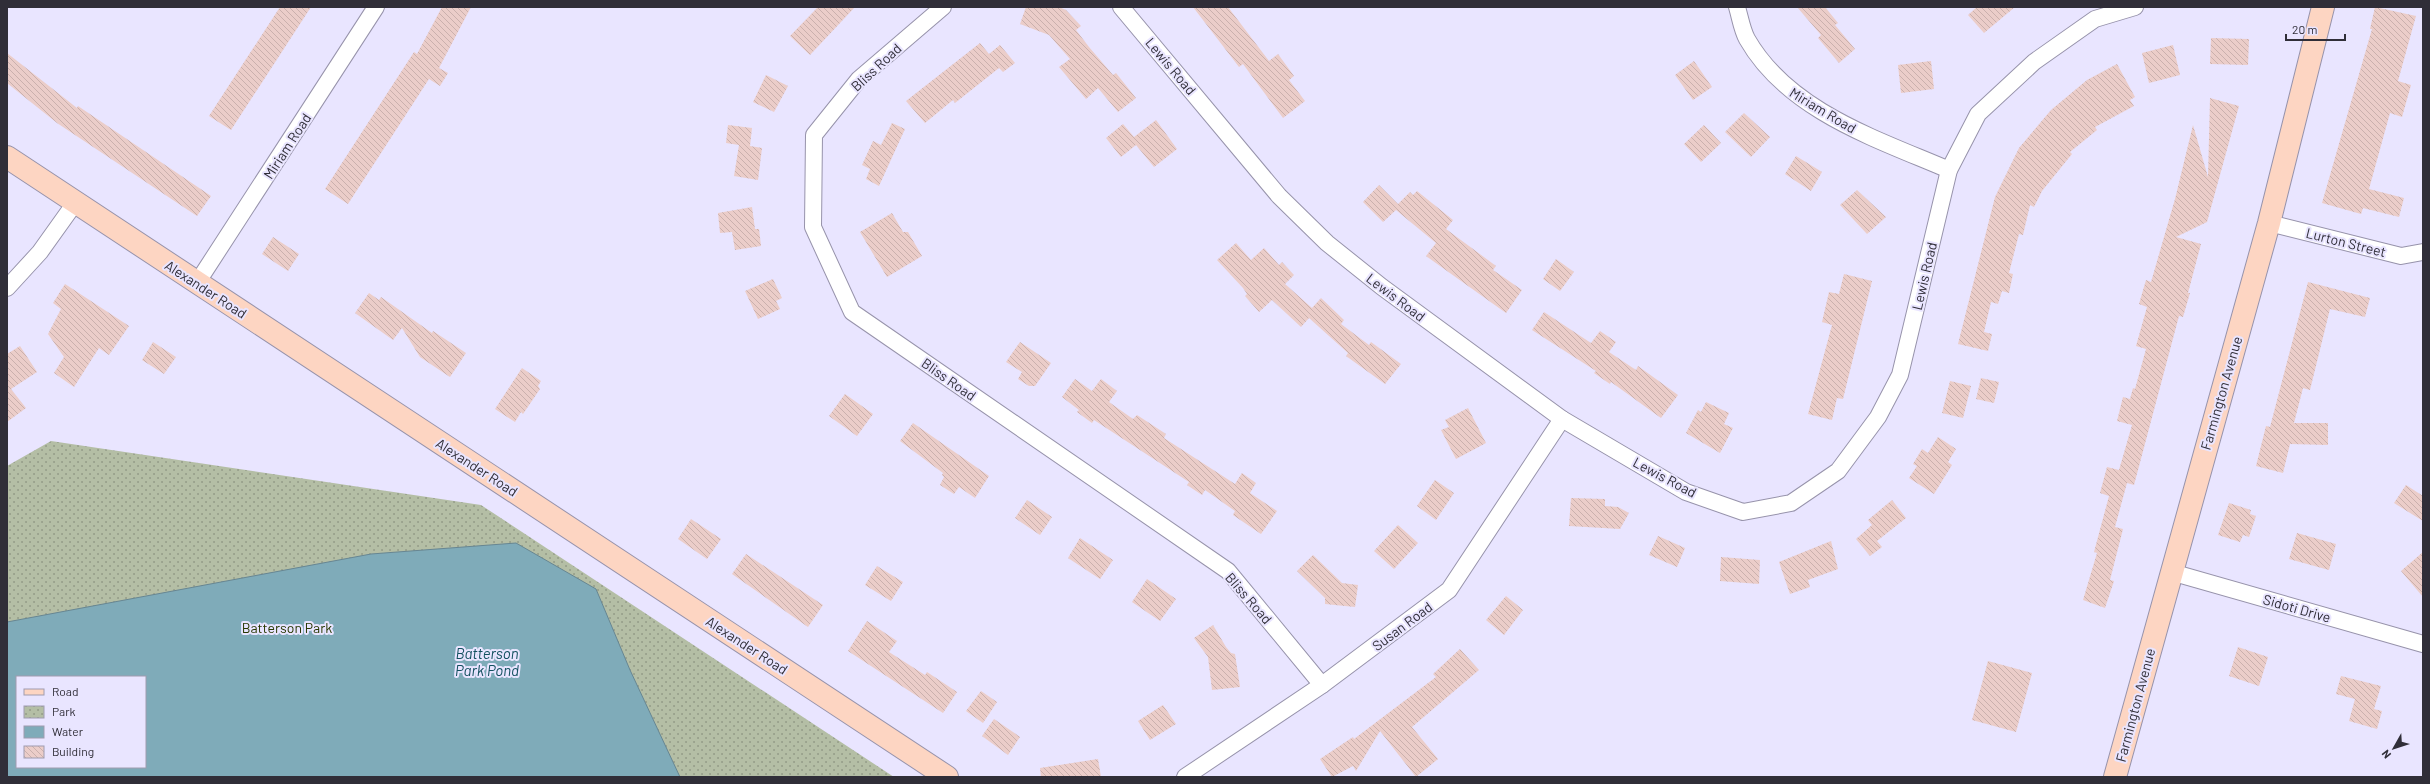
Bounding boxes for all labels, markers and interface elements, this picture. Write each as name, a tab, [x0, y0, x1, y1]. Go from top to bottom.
scale bar	[2286, 16, 2345, 42]
text: 20 m	[2292, 22, 2318, 36]
street label: Lewis Road	[1142, 34, 1200, 98]
street label: Bliss Road	[847, 39, 905, 95]
street label: Miriam Road	[1787, 83, 1859, 137]
street label: Miriam Road	[260, 110, 314, 182]
street label: Lurton Street	[2304, 224, 2388, 260]
street label: Lewis Road	[1908, 240, 1940, 312]
street label: Alexander Road	[162, 256, 250, 322]
street label: Lewis Road	[1363, 269, 1429, 325]
street label: Farmington Avenue	[2197, 334, 2245, 452]
street label: Bliss Road	[918, 354, 980, 404]
street label: Alexander Road	[433, 434, 521, 500]
street label: Lewis Road	[1630, 453, 1700, 501]
street label: Bliss Road	[1222, 569, 1276, 627]
street label: Sidoti Drive	[2261, 590, 2333, 626]
street label: Susan Road	[1369, 598, 1435, 654]
street label: Alexander Road	[703, 612, 791, 678]
park label: Batterson Park	[242, 619, 332, 636]
water label: Batterson Park Pond	[455, 644, 519, 679]
street label: Farmington Avenue	[2112, 646, 2158, 764]
legend	[16, 676, 146, 768]
text: Road	[52, 684, 79, 698]
text: Park	[52, 704, 76, 718]
text: Water	[52, 724, 84, 738]
north arrow	[2374, 728, 2414, 768]
text: Building	[52, 744, 94, 758]
text: N	[2378, 748, 2393, 762]

